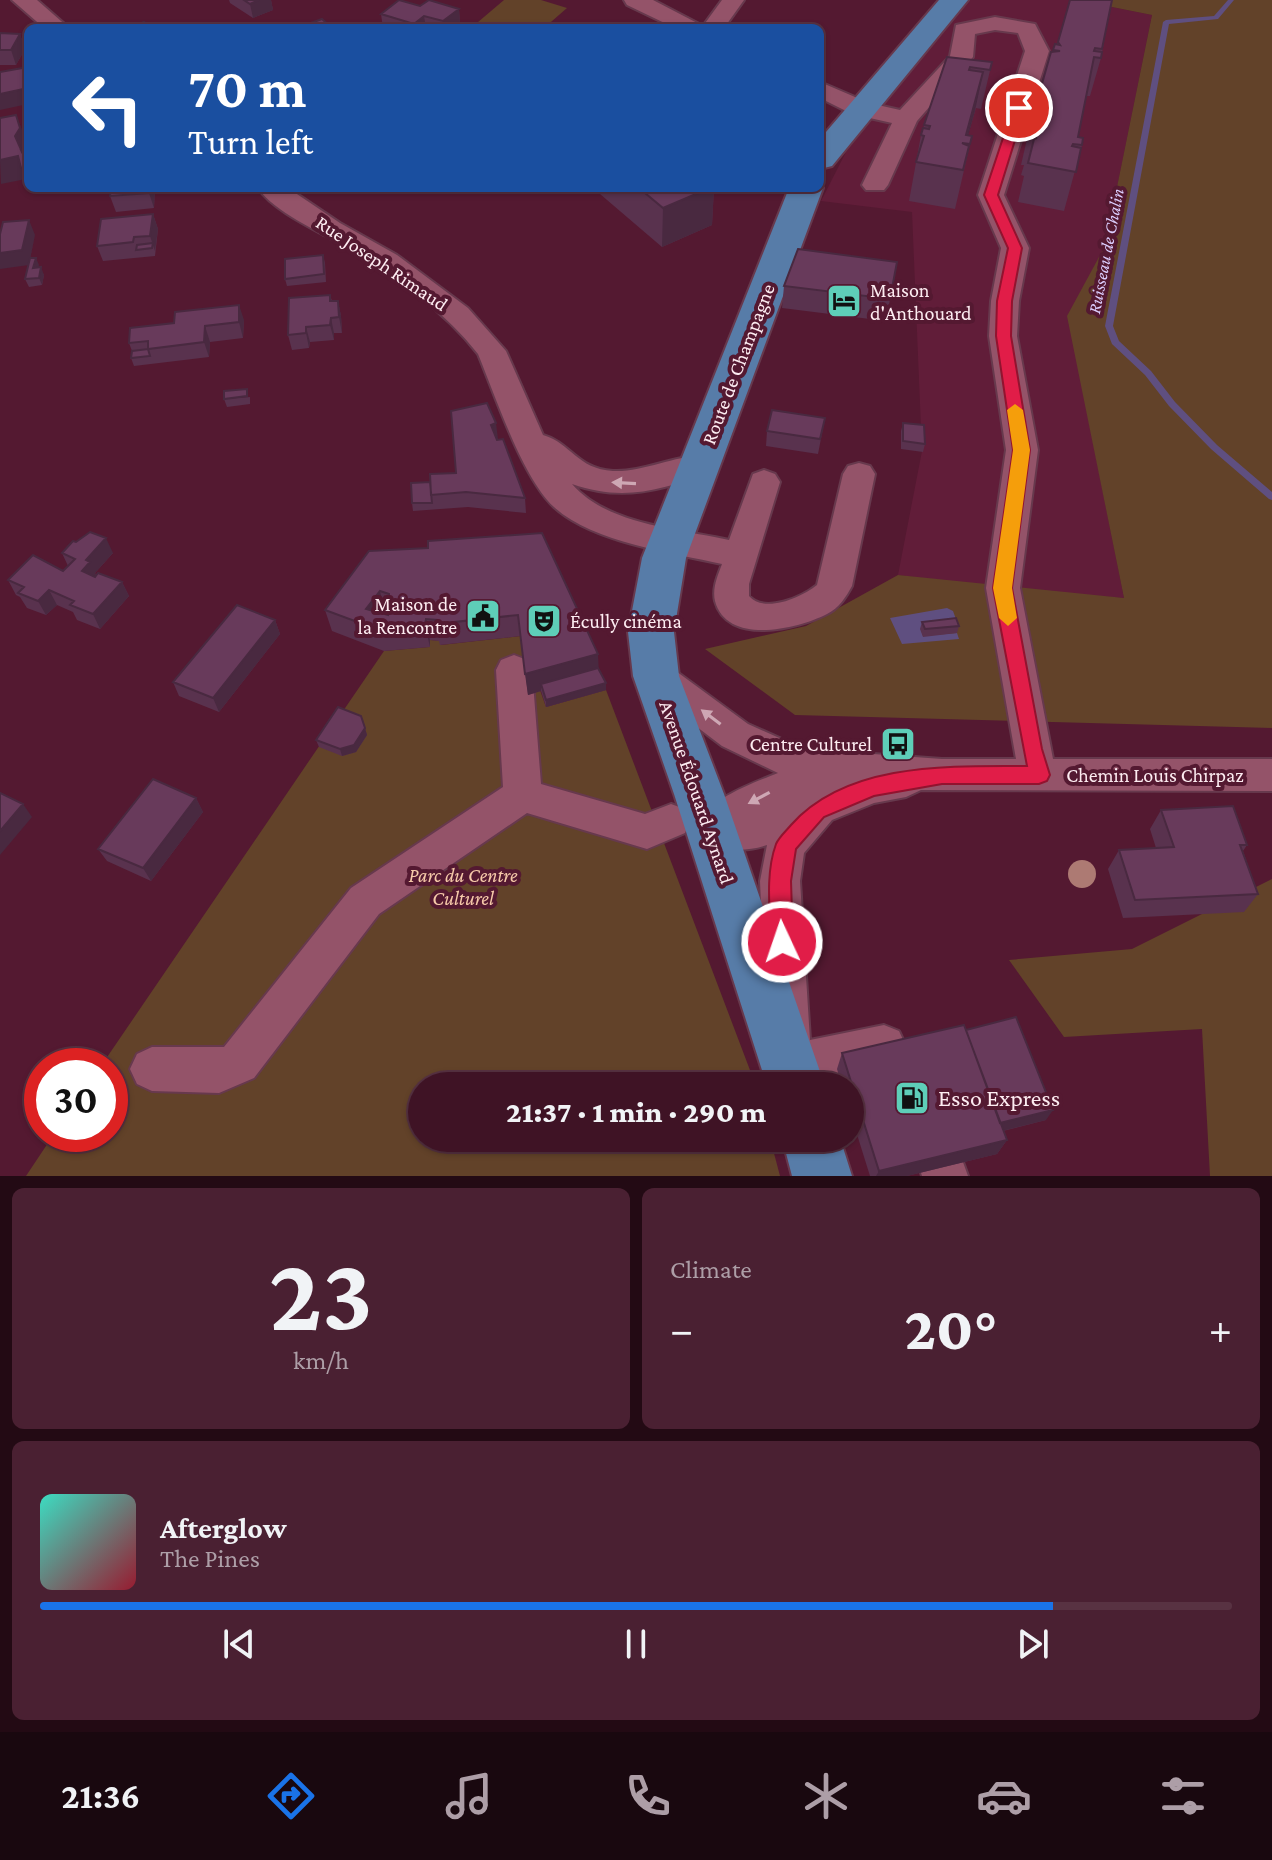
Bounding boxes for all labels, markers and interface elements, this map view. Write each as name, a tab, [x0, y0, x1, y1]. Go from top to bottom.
icon: left	[56, 56, 160, 160]
text: 70 m	[188, 57, 307, 119]
pin	[985, 74, 1053, 142]
icon: arrive	[997, 86, 1041, 130]
text: Turn left	[188, 122, 313, 162]
water label: Ruisseau de Chalin	[1084, 187, 1128, 315]
street label: Rue Joseph Rimaud	[311, 211, 452, 316]
place label: Maison d'Anthouard	[870, 279, 972, 324]
street label: Route de Champagne	[697, 280, 780, 448]
hotel icon: Maison d'Anthouard	[825, 282, 863, 320]
one-way arrow	[611, 477, 636, 490]
place label: Maison de la Rencontre	[357, 593, 457, 638]
public building icon: Maison de la Rencontre	[464, 597, 502, 635]
theatre icon: Écully cinéma	[525, 602, 563, 640]
place label: Écully cinéma	[570, 610, 682, 633]
street label: Avenue Édouard Aynard	[654, 698, 739, 887]
one-way arrow	[700, 709, 722, 725]
bus stop icon: Centre Culturel	[879, 725, 917, 763]
place label: Centre Culturel	[749, 733, 872, 755]
street label: Chemin Louis Chirpaz	[1066, 764, 1244, 787]
one-way arrow	[748, 791, 771, 804]
park label: Parc du Centre Culturel	[408, 864, 518, 909]
position arrow	[740, 900, 824, 984]
speed limit sign: 30	[24, 1048, 128, 1152]
fuel station icon: Esso Express	[893, 1079, 931, 1117]
place label: Esso Express	[938, 1084, 1060, 1111]
text: 21:37 · 1 min · 290 m	[506, 1095, 766, 1128]
text: 23	[269, 1236, 373, 1351]
text: Climate	[670, 1255, 752, 1284]
text: 20°	[904, 1295, 998, 1362]
text: −	[670, 1305, 693, 1353]
text: +	[1209, 1305, 1232, 1353]
text: km/h	[293, 1346, 349, 1375]
text: Afterglow	[160, 1511, 287, 1544]
text: The Pines	[160, 1544, 260, 1573]
icon: previous	[217, 1622, 261, 1666]
icon: pause	[614, 1622, 658, 1666]
icon: next	[1011, 1622, 1055, 1666]
icon: directions	[263, 1768, 319, 1824]
icon: music	[441, 1768, 497, 1824]
icon: phone	[620, 1768, 676, 1824]
icon: climate	[798, 1768, 854, 1824]
icon: car	[976, 1768, 1032, 1824]
icon: filters	[1155, 1768, 1211, 1824]
text: 21:36	[61, 1776, 140, 1816]

